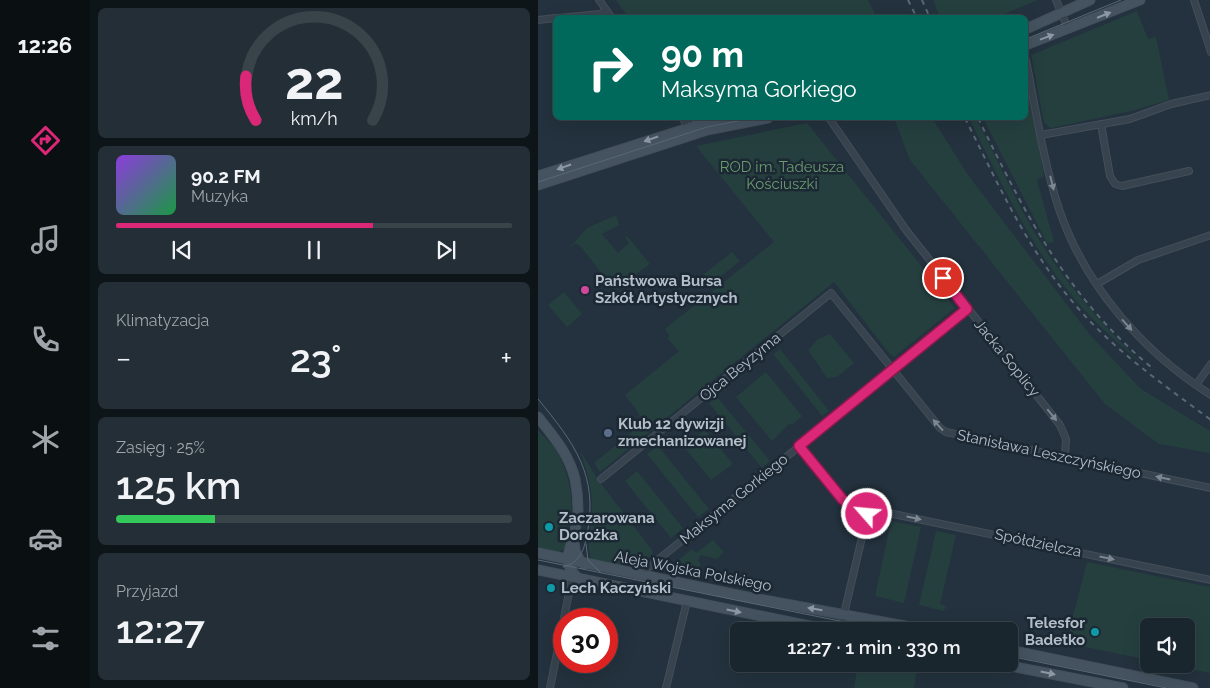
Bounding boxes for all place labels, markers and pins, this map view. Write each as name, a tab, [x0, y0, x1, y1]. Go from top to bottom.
pin	[922, 257, 964, 299]
place label: Państwowa Bursa Szkół Artystycznych	[595, 272, 738, 307]
marker: Państwowa Bursa Szkół Artystycznych	[579, 284, 591, 296]
place label: Klub 12 dywizji zmechanizowanej	[618, 415, 746, 450]
marker: Klub 12 dywizji zmechanizowanej	[602, 427, 614, 439]
place label: Zaczarowana Dorożka	[559, 509, 655, 544]
marker: Zaczarowana Dorożka	[543, 521, 555, 533]
place label: Lech Kaczyński	[561, 579, 671, 597]
marker: Lech Kaczyński	[545, 582, 557, 594]
place label: Telesfor Badetko	[1025, 614, 1085, 649]
marker: Telesfor Badetko	[1089, 626, 1101, 638]

